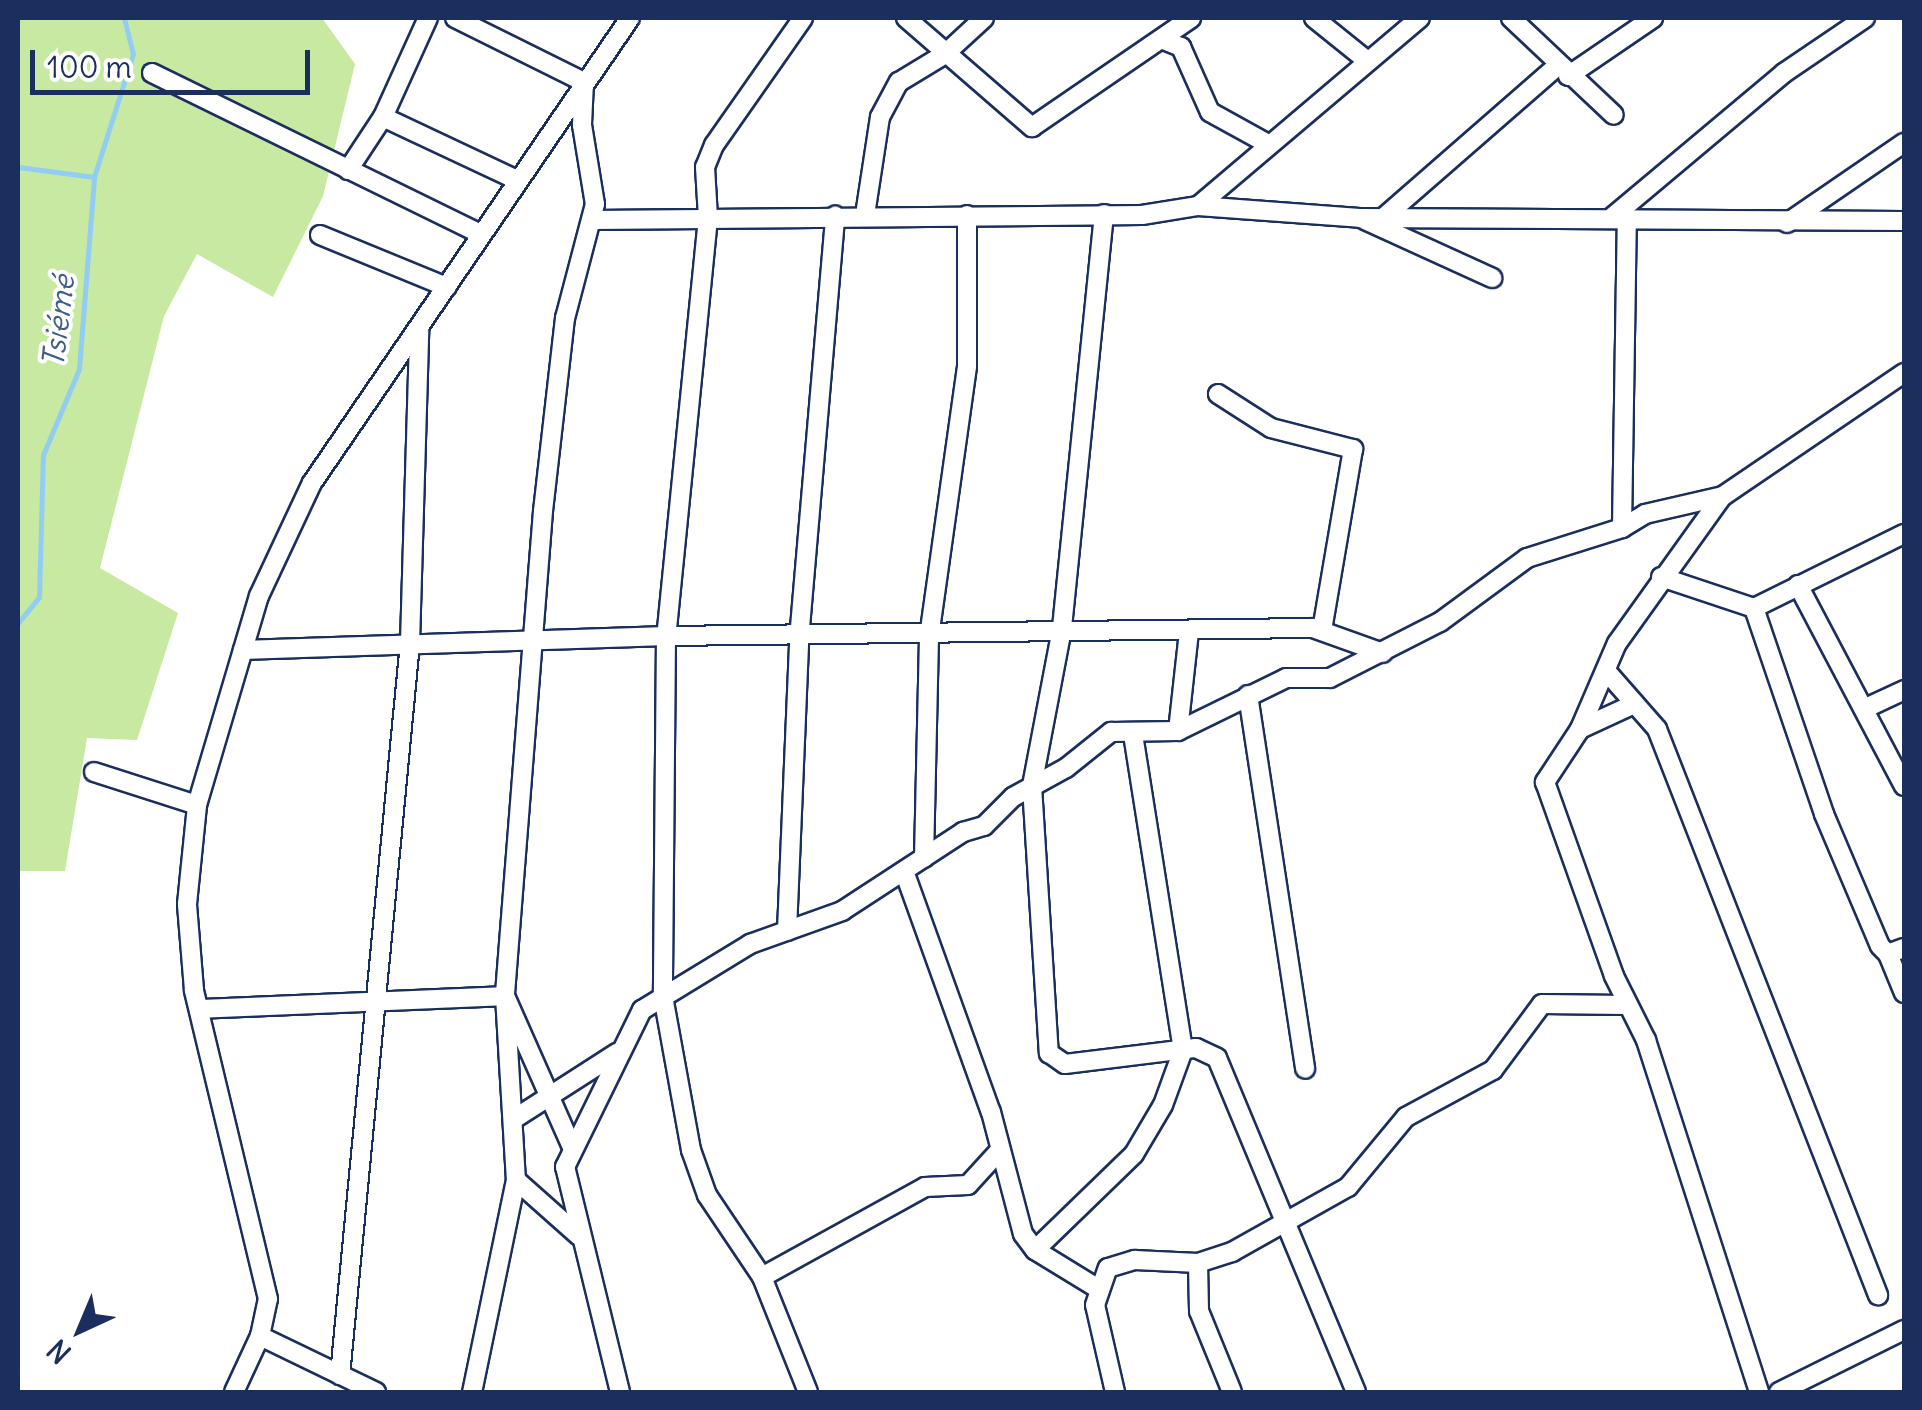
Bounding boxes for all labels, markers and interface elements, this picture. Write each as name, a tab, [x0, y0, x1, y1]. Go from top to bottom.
scale bar	[35, 30, 315, 92]
text: 100 m	[47, 48, 132, 86]
water label: Tsiémé	[34, 273, 82, 369]
north arrow	[30, 1280, 130, 1380]
text: N	[40, 1332, 79, 1371]

